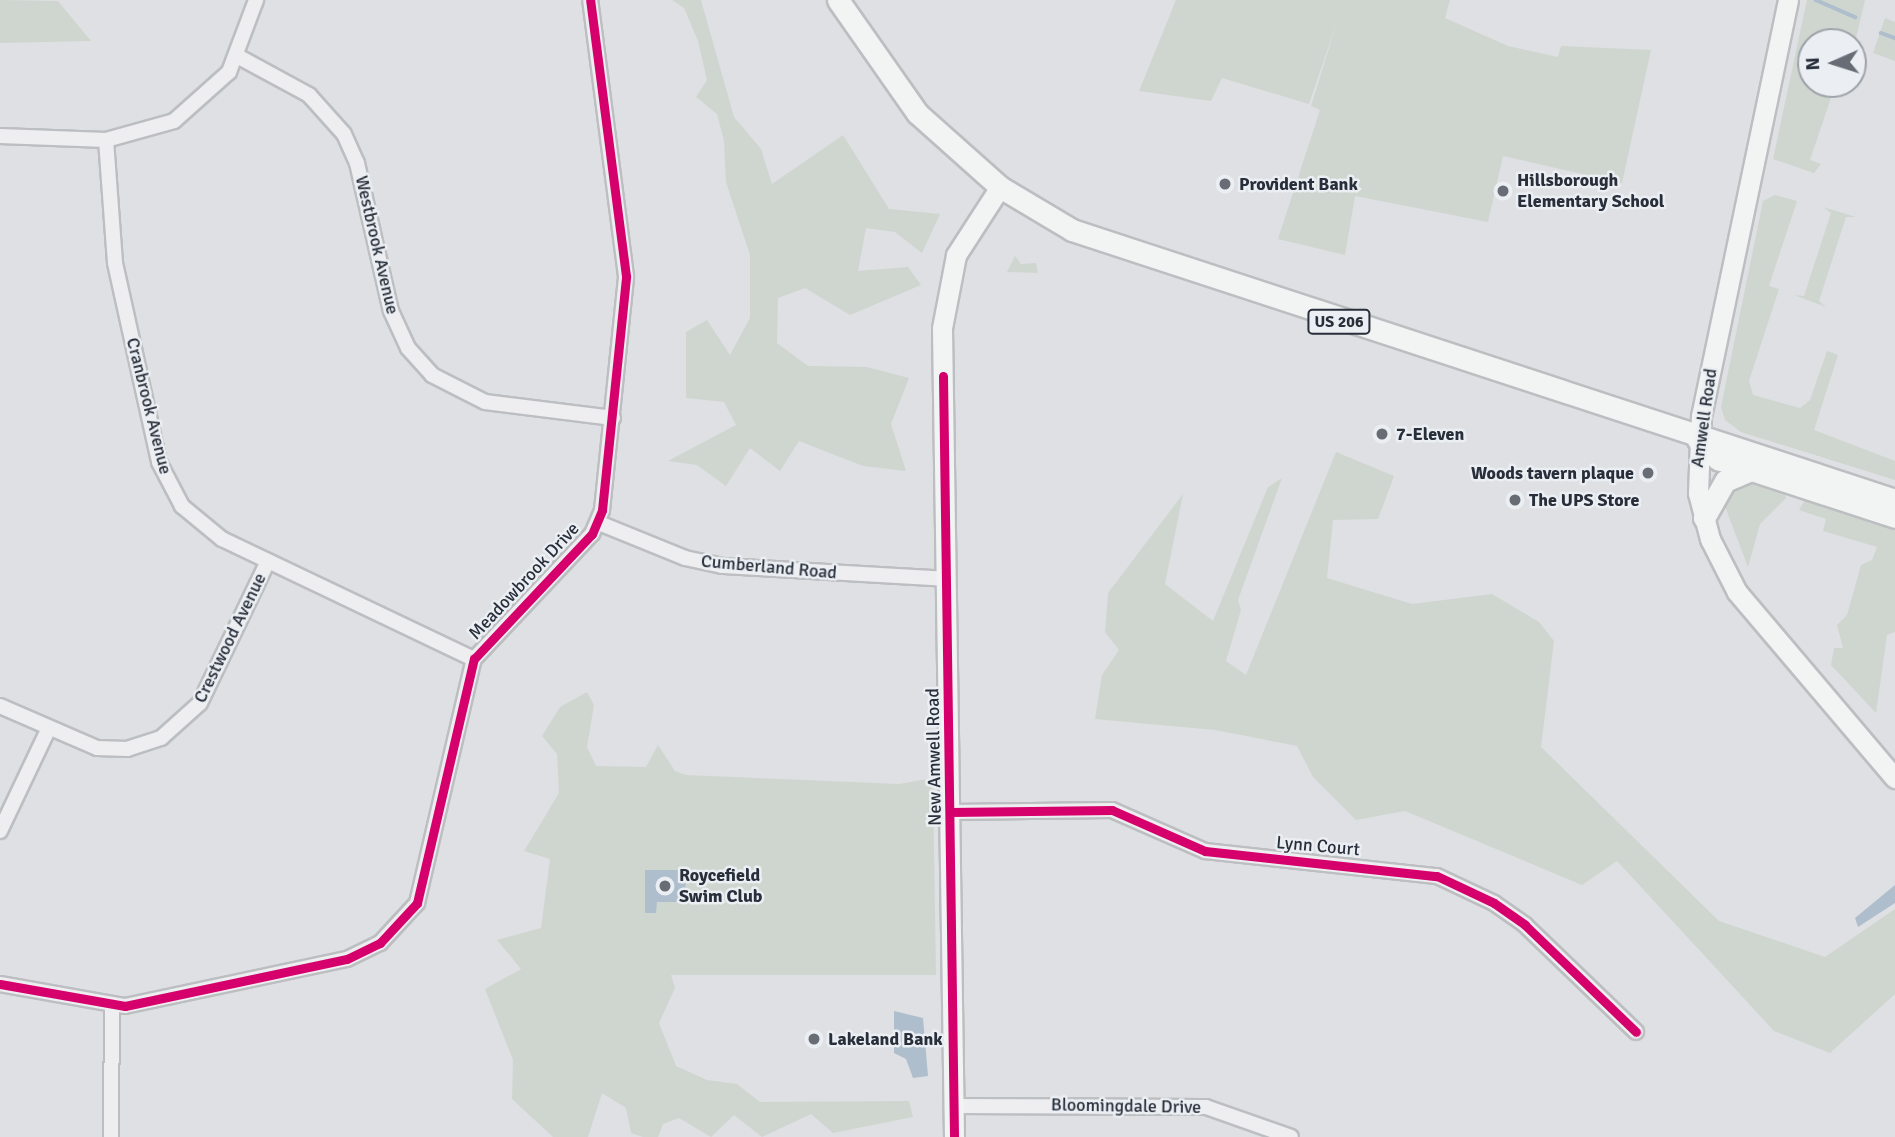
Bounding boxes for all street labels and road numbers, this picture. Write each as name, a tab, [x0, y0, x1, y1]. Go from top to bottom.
street label: Westbrook Avenue	[351, 174, 403, 316]
road number: US 206	[1306, 310, 1372, 334]
street label: Cranbrook Avenue	[122, 335, 176, 477]
street label: Amwell Road	[1686, 367, 1722, 469]
street label: Meadowbrook Drive	[464, 518, 584, 644]
street label: Cumberland Road	[700, 550, 838, 584]
street label: Crestwood Avenue	[189, 570, 271, 706]
street label: New Amwell Road	[922, 688, 946, 826]
street label: Lynn Court	[1275, 832, 1361, 860]
street label: Bloomingdale Drive	[1051, 1094, 1201, 1118]

